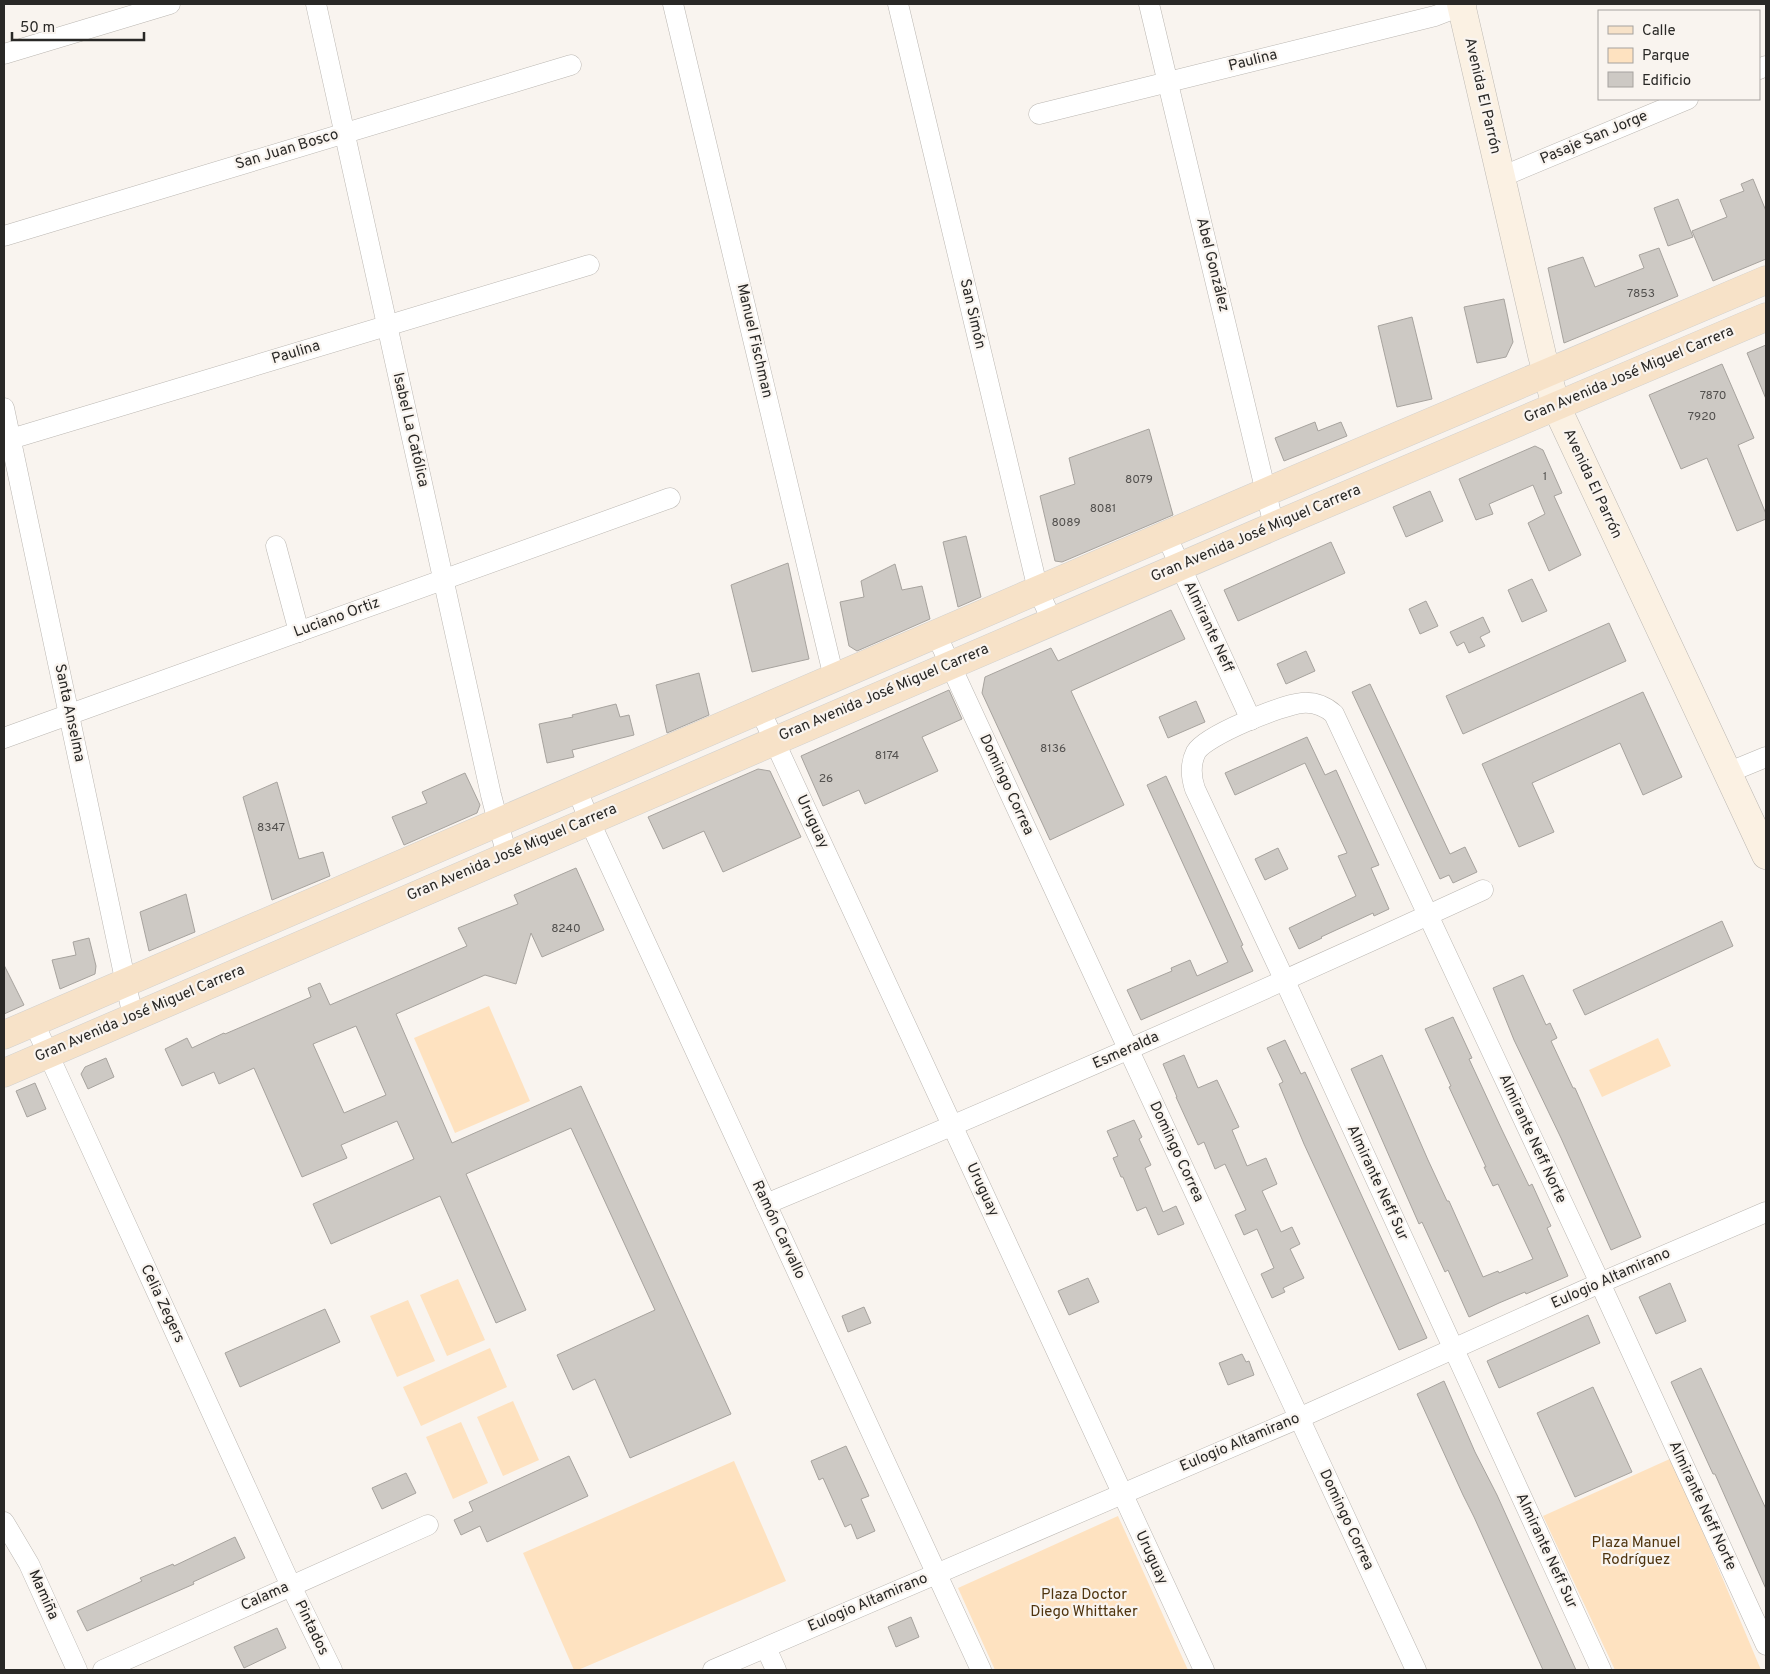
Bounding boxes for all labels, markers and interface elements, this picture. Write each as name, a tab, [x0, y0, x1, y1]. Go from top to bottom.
scale bar	[12, 10, 145, 42]
legend	[1598, 10, 1760, 100]
text: 50 m	[20, 19, 55, 38]
text: Calle	[1642, 22, 1676, 41]
street label: Avenida El Parrón	[1459, 36, 1505, 156]
street label: Paulina	[1227, 46, 1279, 76]
text: Parque	[1642, 47, 1690, 66]
text: Edificio	[1642, 72, 1691, 91]
street label: Pasaje San Jorge	[1537, 107, 1651, 169]
street label: San Juan Bosco	[233, 125, 341, 175]
street label: Abel González	[1191, 216, 1233, 314]
street label: San Simón	[955, 277, 989, 351]
street label: Manuel Fischman	[732, 282, 776, 400]
house number: 7853	[1627, 286, 1655, 302]
street label: Gran Avenida José Miguel Carrera	[1521, 322, 1737, 428]
street label: Paulina	[269, 337, 323, 369]
street label: Isabel La Católica	[388, 371, 432, 489]
house number: 7870	[1700, 388, 1726, 404]
house number: 7920	[1688, 409, 1716, 425]
street label: Avenida El Parrón	[1558, 426, 1626, 542]
house number: 1	[1543, 469, 1547, 485]
house number: 8079	[1125, 472, 1153, 488]
street label: Gran Avenida José Miguel Carrera	[1148, 481, 1364, 587]
house number: 8081	[1090, 501, 1116, 517]
house number: 8089	[1051, 515, 1081, 531]
street label: Almirante Neff	[1179, 578, 1237, 676]
street label: Luciano Ortiz	[291, 594, 383, 642]
street label: Gran Avenida José Miguel Carrera	[776, 640, 992, 746]
street label: Santa Anselma	[49, 662, 89, 764]
street label: Domingo Correa	[974, 732, 1038, 838]
house number: 8136	[1040, 741, 1066, 757]
house number: 8174	[875, 748, 899, 764]
house number: 26	[819, 771, 833, 787]
street label: Uruguay	[791, 792, 833, 852]
street label: Gran Avenida José Miguel Carrera	[404, 800, 620, 906]
house number: 8347	[257, 820, 285, 836]
house number: 8240	[551, 921, 581, 937]
street label: Gran Avenida José Miguel Carrera	[32, 961, 248, 1067]
street label: Esmeralda	[1090, 1028, 1162, 1074]
street label: Almirante Neff Norte	[1494, 1071, 1570, 1207]
street label: Domingo Correa	[1144, 1099, 1208, 1205]
street label: Almirante Neff Sur	[1342, 1122, 1412, 1244]
street label: Uruguay	[961, 1160, 1003, 1220]
street label: Ramón Carvallo	[747, 1178, 809, 1282]
street label: Eulogio Altamirano	[1548, 1244, 1674, 1314]
street label: Celia Zegers	[136, 1262, 188, 1346]
street label: Eulogio Altamirano	[1177, 1409, 1303, 1477]
street label: Almirante Neff Norte	[1664, 1438, 1740, 1574]
street label: Domingo Correa	[1314, 1467, 1378, 1573]
street label: Almirante Neff Sur	[1511, 1490, 1581, 1612]
street label: Uruguay	[1130, 1528, 1172, 1588]
park label: Plaza Manuel Rodríguez	[1592, 1534, 1680, 1570]
street label: Mamiña	[24, 1567, 62, 1623]
street label: Eulogio Altamirano	[805, 1569, 931, 1637]
street label: Calama	[238, 1578, 292, 1616]
park label: Plaza Doctor Diego Whittaker	[1030, 1586, 1138, 1622]
street label: Pintados	[290, 1597, 332, 1659]

